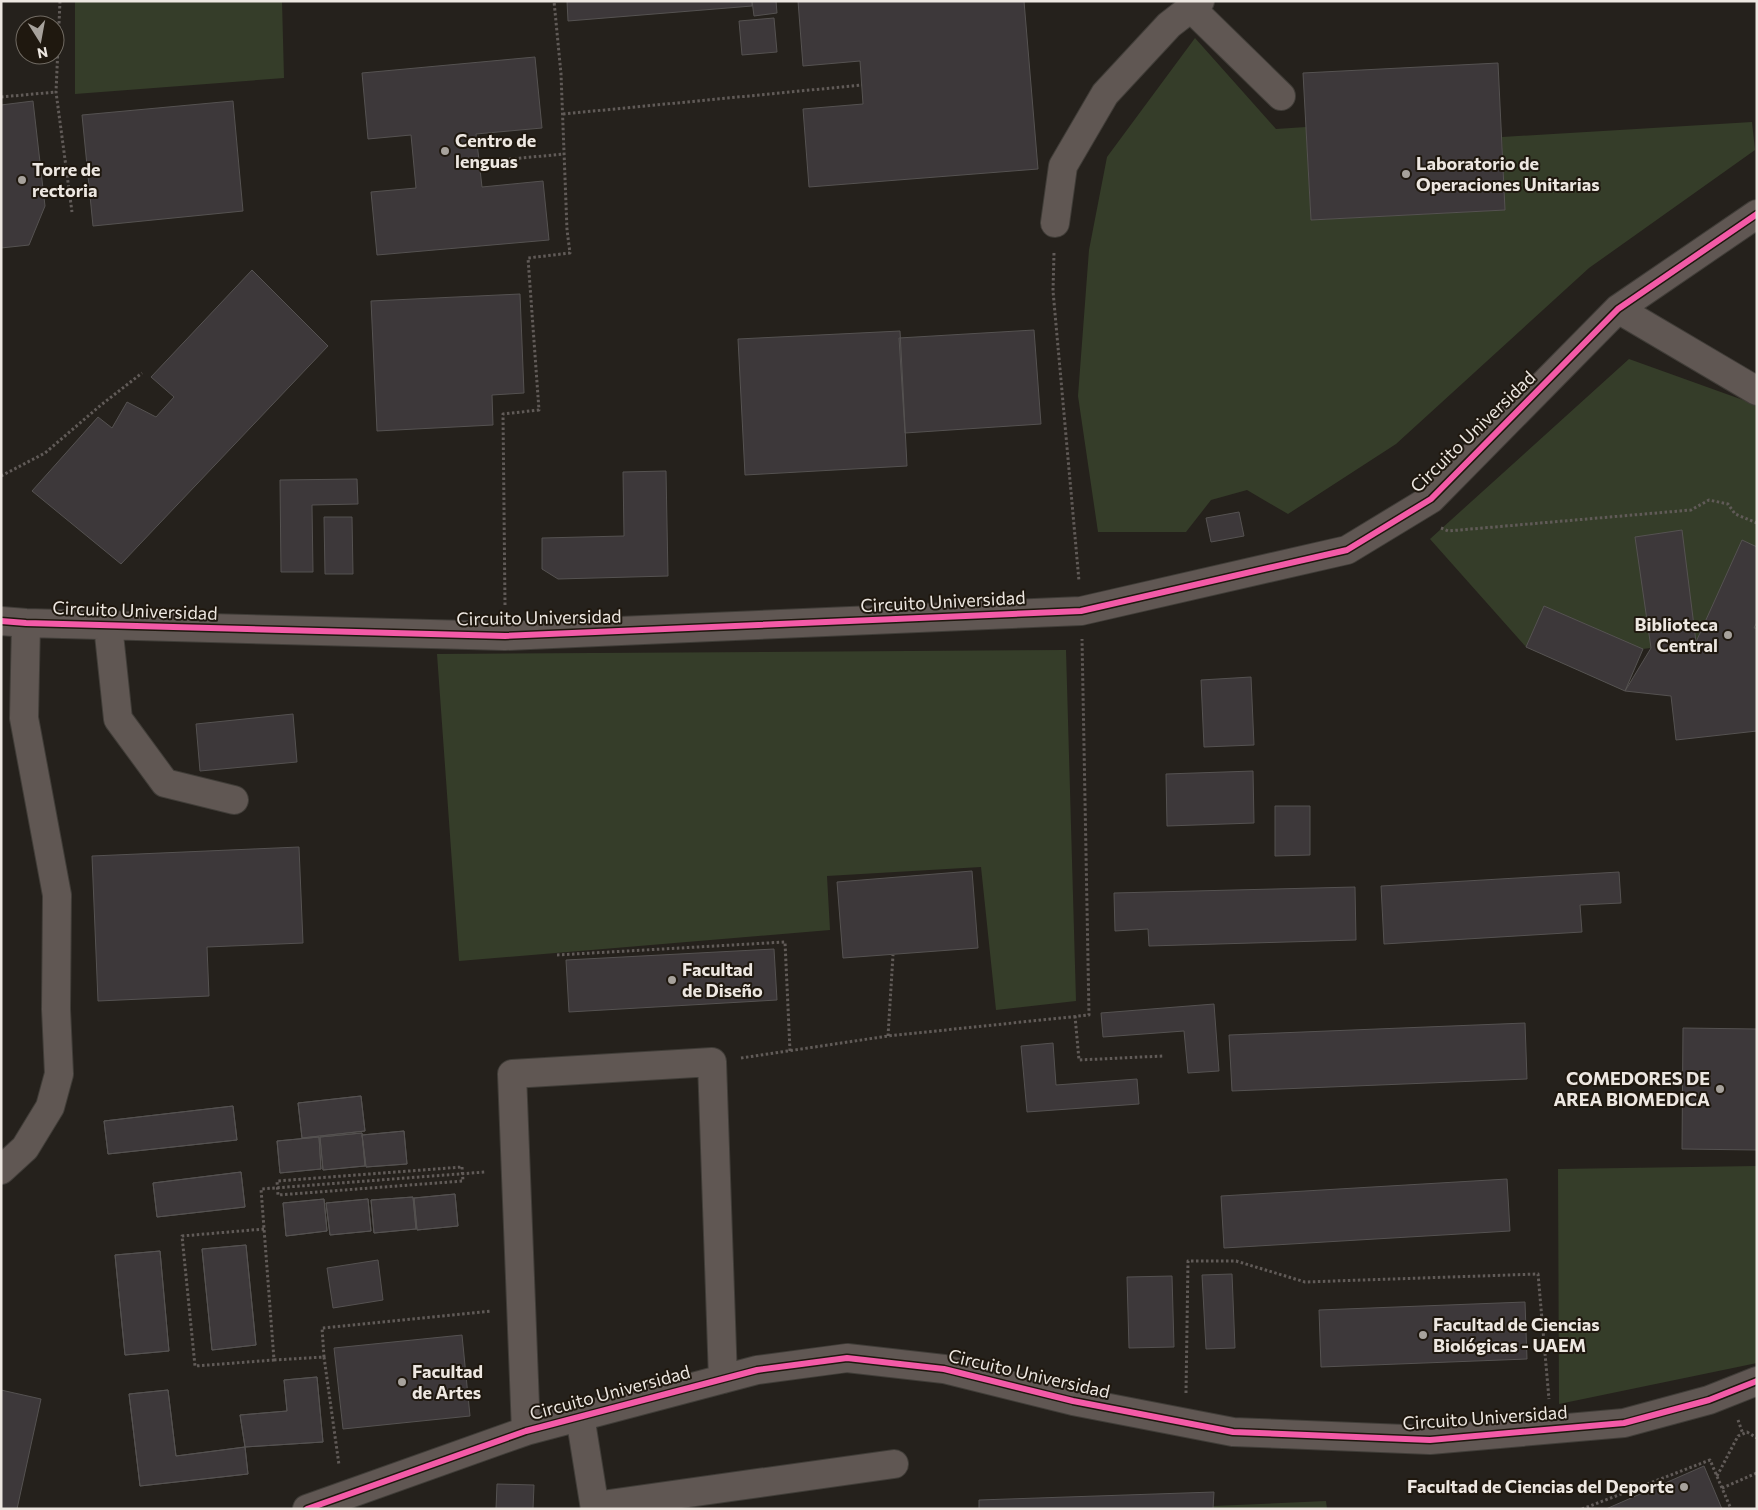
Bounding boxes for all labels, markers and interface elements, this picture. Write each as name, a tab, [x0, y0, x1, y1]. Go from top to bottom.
north arrow	[15, 15, 65, 65]
text: N	[36, 44, 49, 63]
place label: Centro de lenguas	[455, 129, 536, 172]
marker: Centro de lenguas	[439, 145, 451, 157]
place label: Laboratorio de Operaciones Unitarias	[1416, 152, 1600, 195]
place label: Torre de rectoria	[32, 158, 101, 201]
marker: Laboratorio de Operaciones Unitarias	[1400, 168, 1412, 180]
marker: Torre de rectoria	[16, 174, 28, 186]
street label: Circuito Universidad	[1405, 366, 1539, 497]
street label: Circuito Universidad	[860, 586, 1026, 616]
street label: Circuito Universidad	[52, 596, 218, 624]
street label: Circuito Universidad	[456, 605, 622, 629]
place label: Biblioteca Central	[1635, 613, 1718, 656]
marker: Biblioteca Central	[1722, 629, 1734, 641]
place label: Facultad de Diseño	[682, 958, 763, 1001]
marker: Facultad de Diseño	[666, 974, 678, 986]
place label: COMEDORES DE AREA BIOMEDICA	[1553, 1067, 1710, 1110]
marker: COMEDORES DE AREA BIOMEDICA	[1714, 1083, 1726, 1095]
place label: Facultad de Ciencias Biológicas - UAEM	[1433, 1313, 1600, 1356]
marker: Facultad de Ciencias Biológicas - UAEM	[1417, 1329, 1429, 1341]
street label: Circuito Universidad	[946, 1344, 1112, 1402]
place label: Facultad de Artes	[412, 1360, 483, 1403]
street label: Circuito Universidad	[527, 1360, 692, 1424]
marker: Facultad de Artes	[396, 1376, 408, 1388]
street label: Circuito Universidad	[1402, 1400, 1568, 1434]
place label: Facultad de Ciencias del Deporte	[1407, 1475, 1674, 1497]
marker: Facultad de Ciencias del Deporte	[1678, 1481, 1690, 1493]

